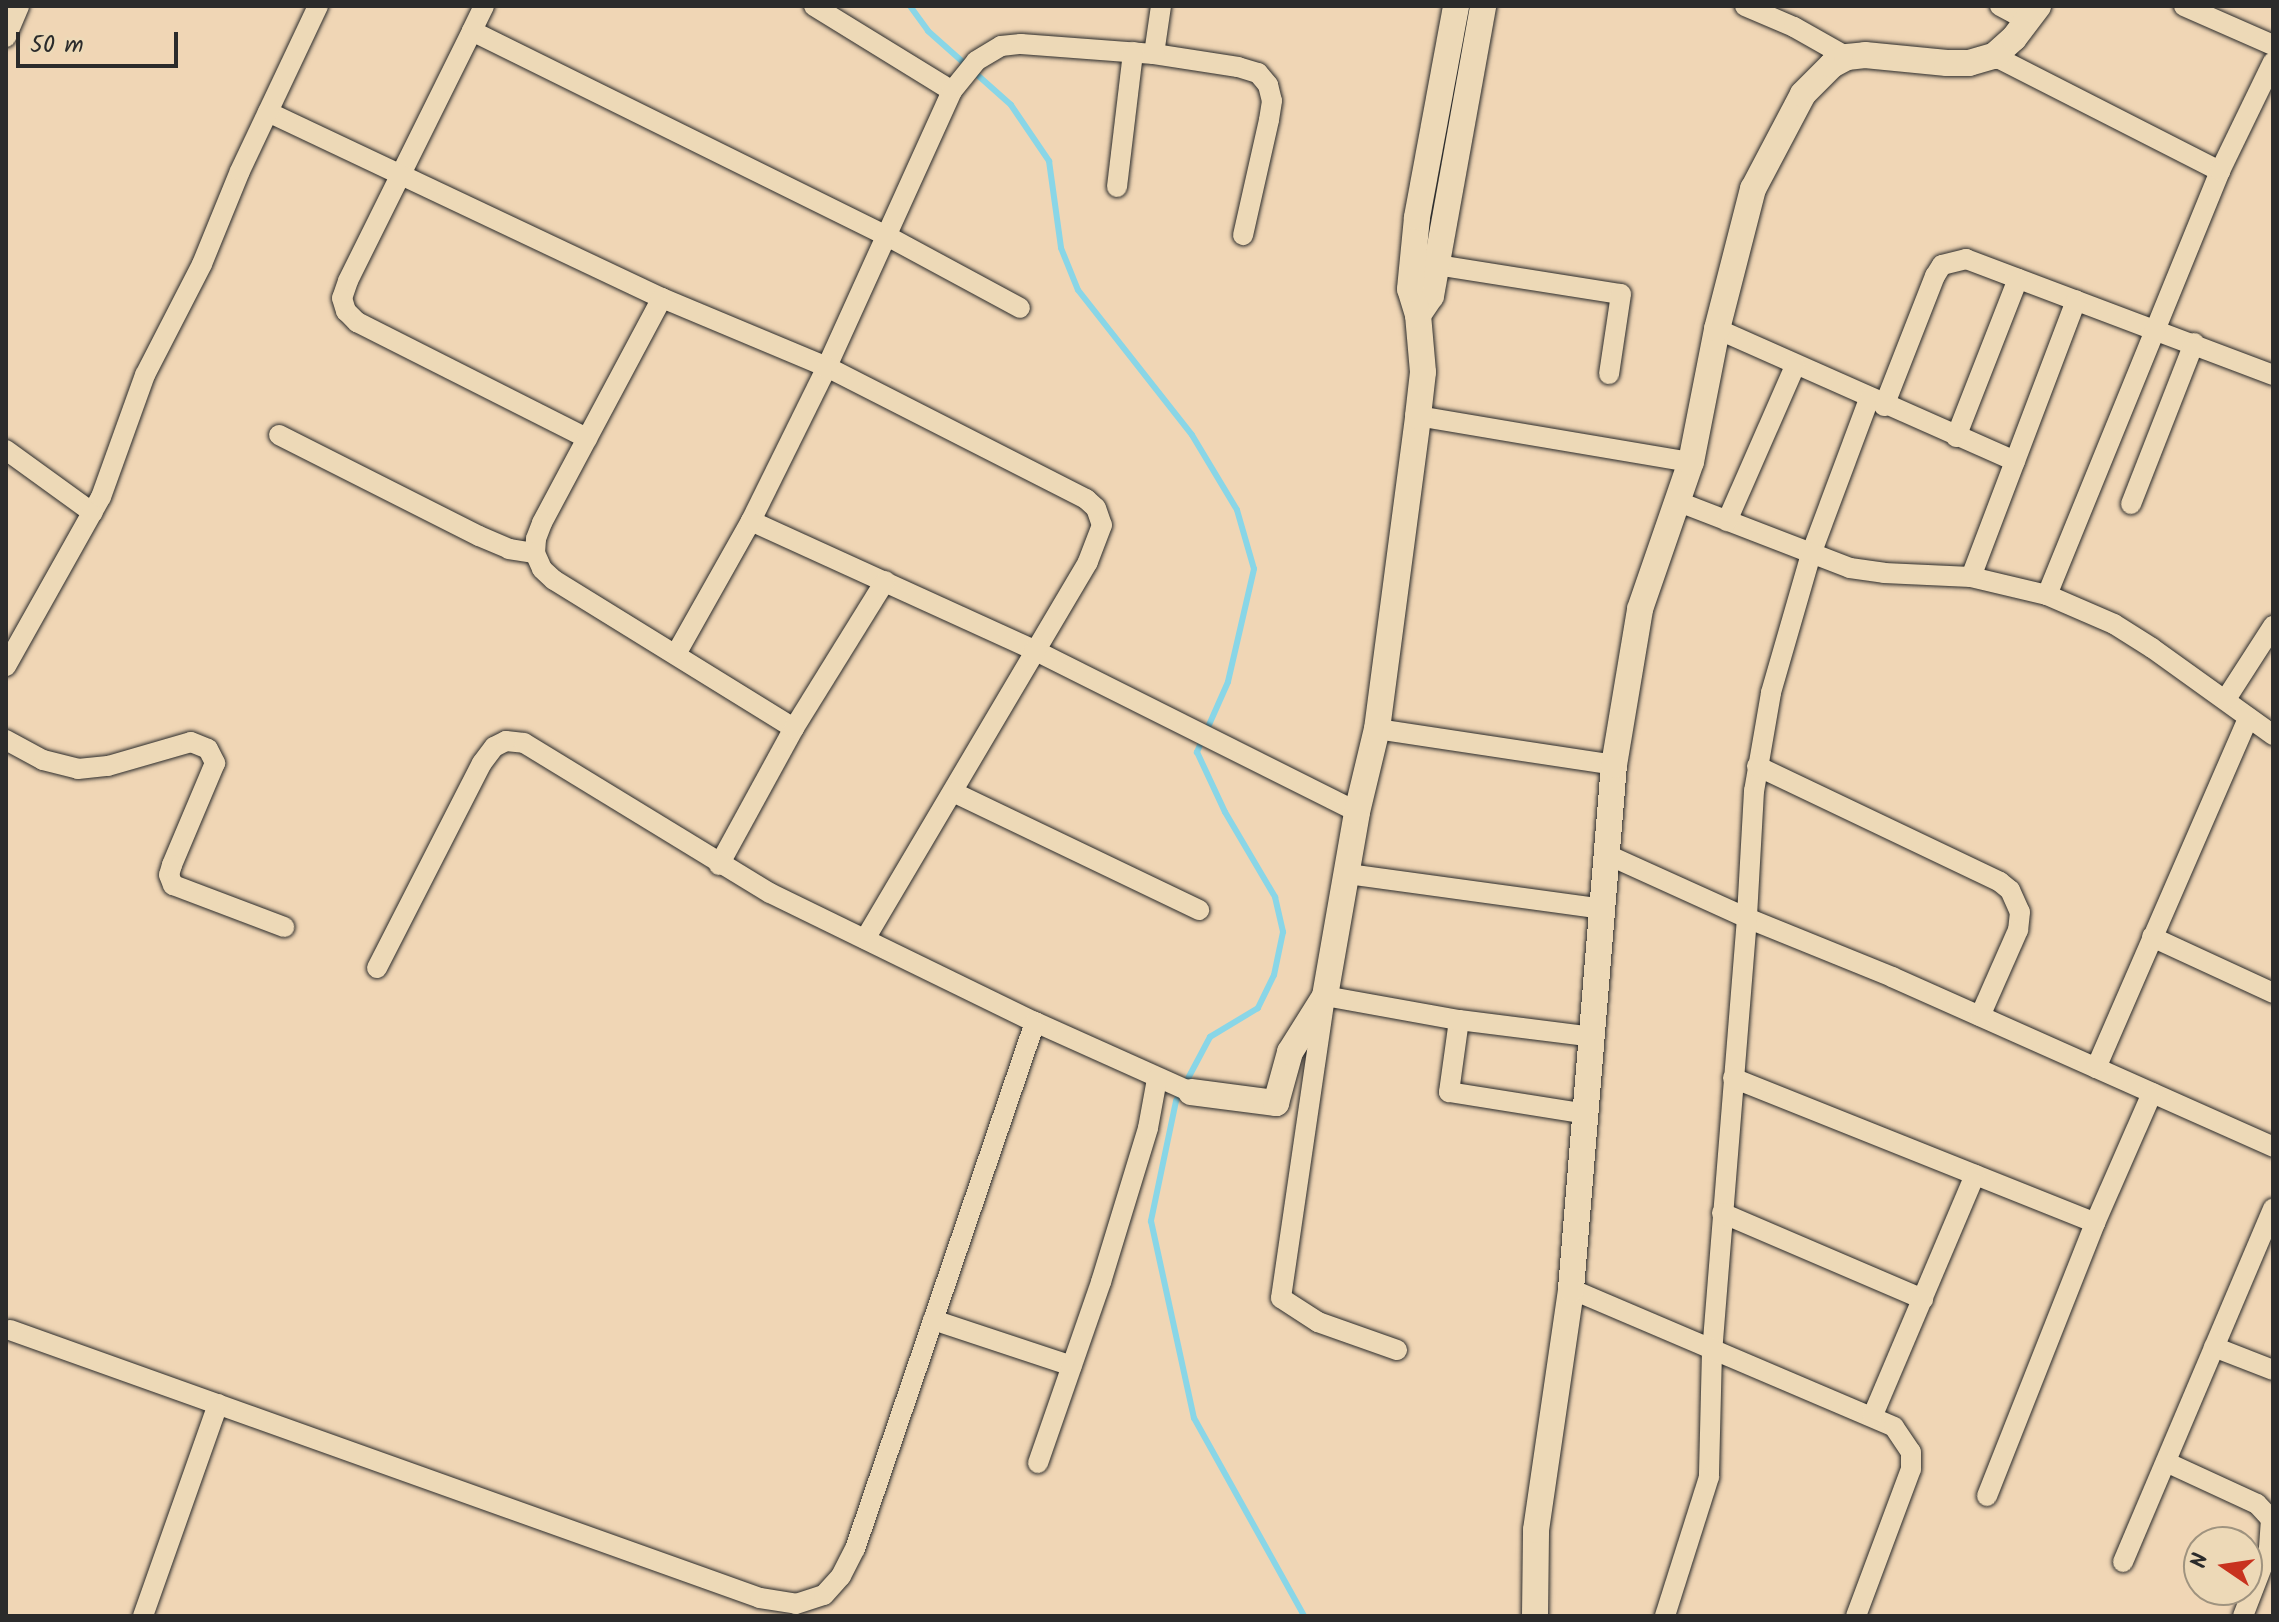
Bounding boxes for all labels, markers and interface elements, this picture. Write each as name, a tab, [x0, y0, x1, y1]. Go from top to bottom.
scale bar	[20, 16, 182, 66]
text: 50 m	[30, 26, 84, 65]
north arrow	[2183, 1526, 2263, 1606]
text: N	[2182, 1550, 2220, 1572]

